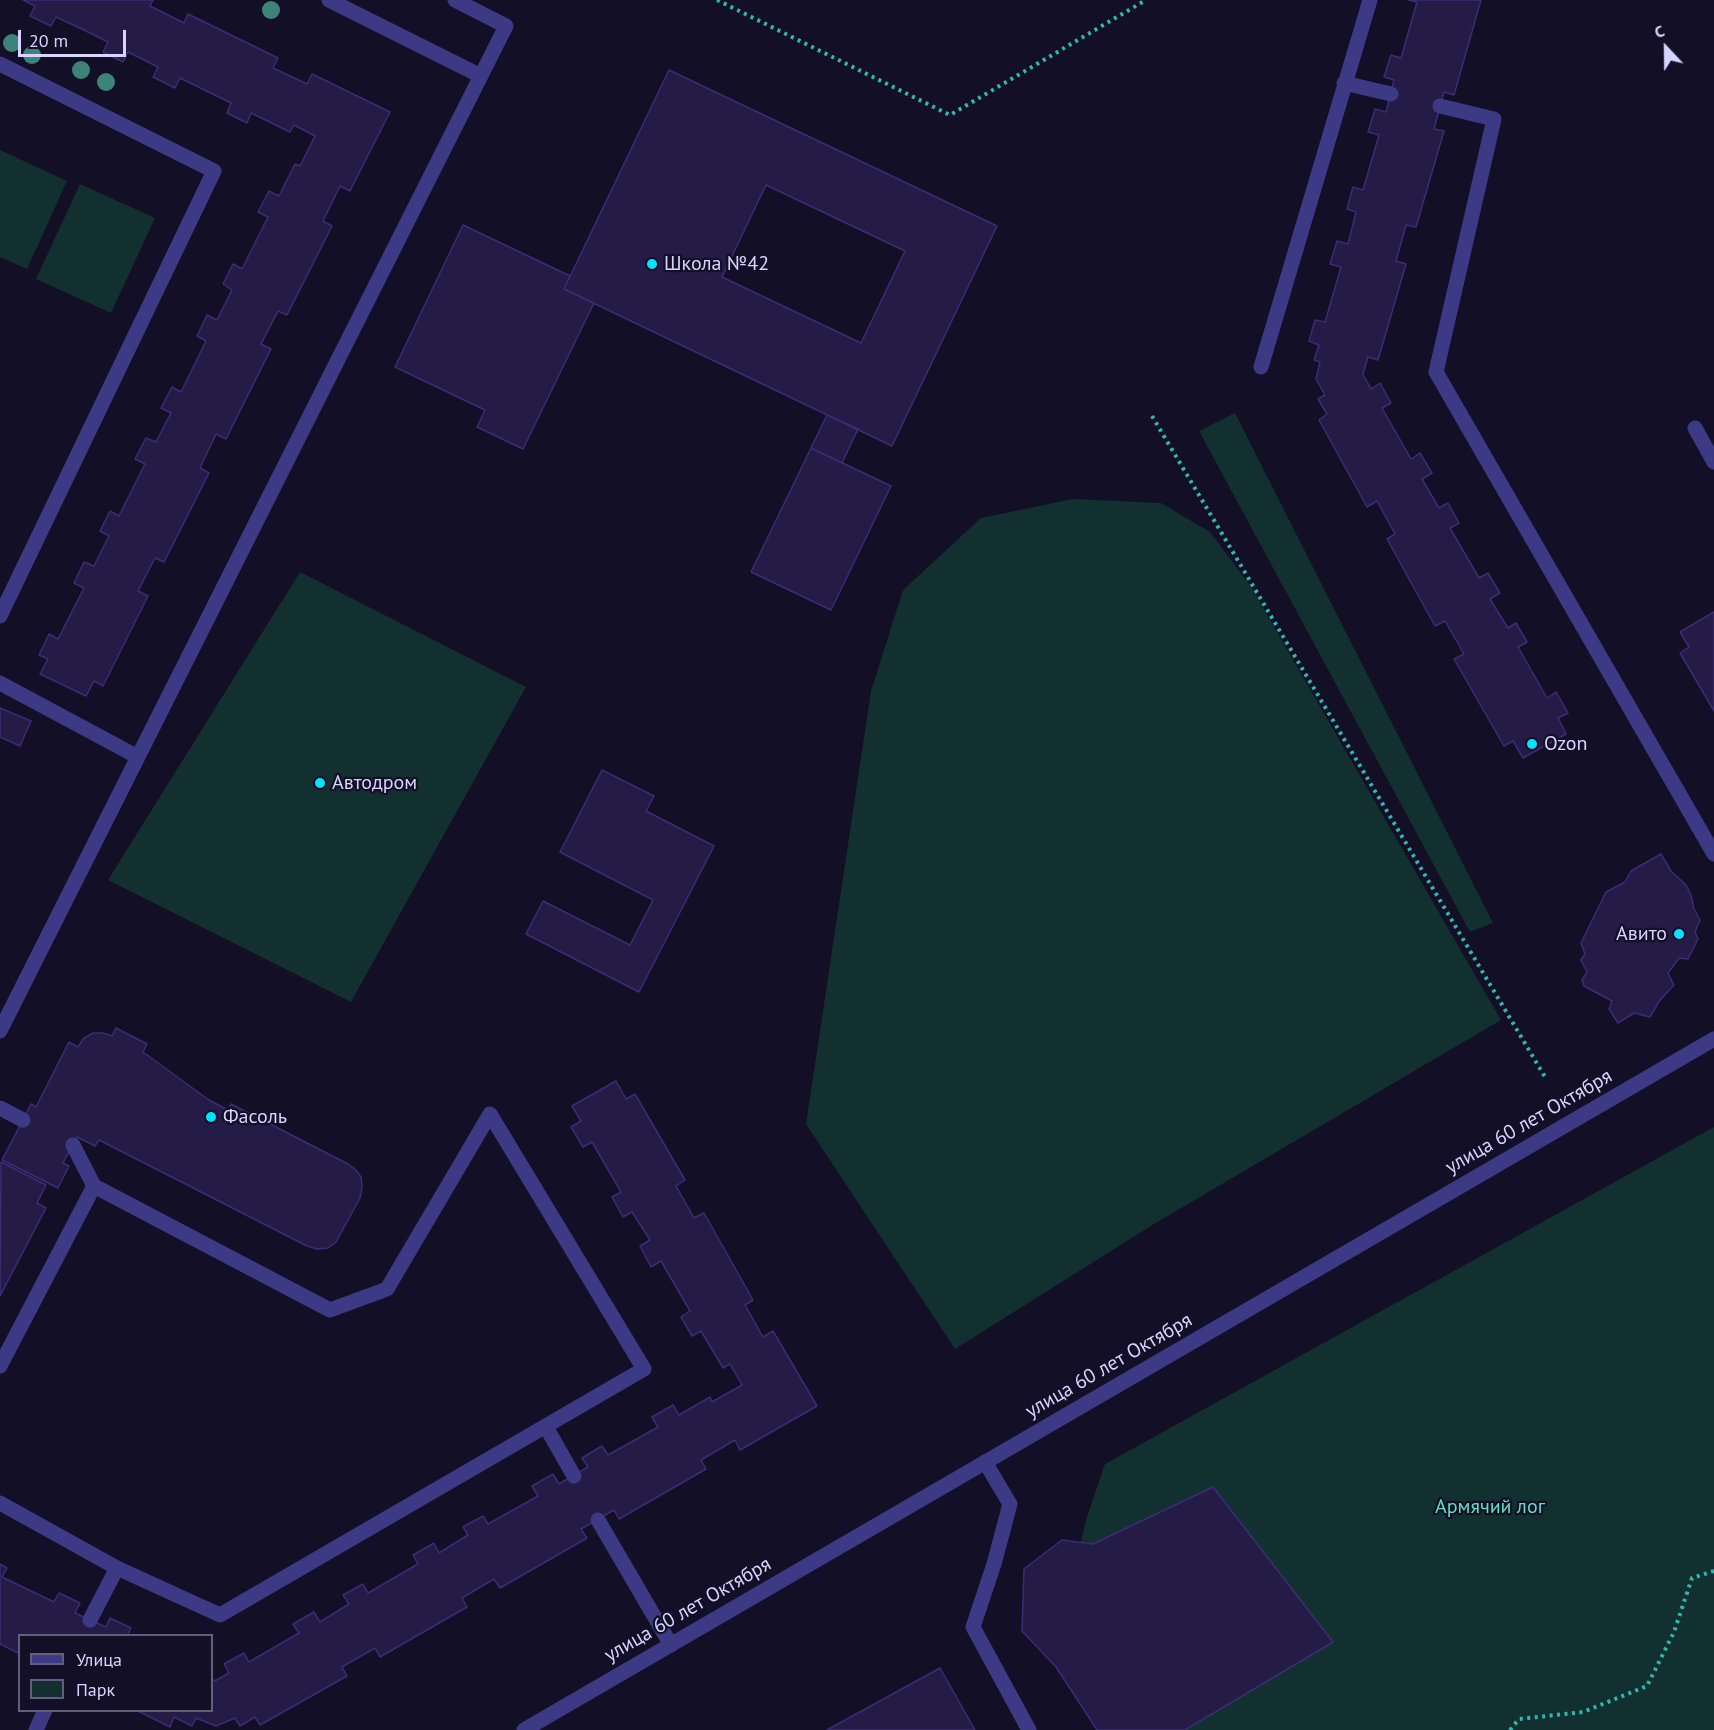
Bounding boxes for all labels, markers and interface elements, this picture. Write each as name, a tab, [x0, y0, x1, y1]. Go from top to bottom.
scale bar	[21, 18, 129, 56]
north arrow	[1636, 18, 1696, 78]
text: С	[1651, 20, 1667, 42]
text: 20 m	[29, 29, 68, 52]
place label: Школа №42	[664, 252, 769, 276]
marker: Школа №42	[645, 257, 659, 271]
place label: Ozon	[1544, 732, 1587, 756]
marker: Ozon	[1525, 737, 1539, 751]
place label: Автодром	[332, 771, 417, 795]
marker: Автодром	[313, 776, 327, 790]
place label: Авито	[1616, 922, 1667, 946]
marker: Авито	[1672, 927, 1686, 941]
street label: улица 60 лет Октября	[1441, 1064, 1617, 1180]
place label: Фасоль	[223, 1105, 287, 1129]
marker: Фасоль	[204, 1110, 218, 1124]
street label: улица 60 лет Октября	[1021, 1308, 1197, 1424]
park label: Армячий лог	[1435, 1495, 1545, 1519]
street label: улица 60 лет Октября	[600, 1552, 776, 1668]
legend	[18, 1634, 213, 1712]
text: Улица	[76, 1648, 122, 1671]
text: Парк	[76, 1678, 115, 1701]

